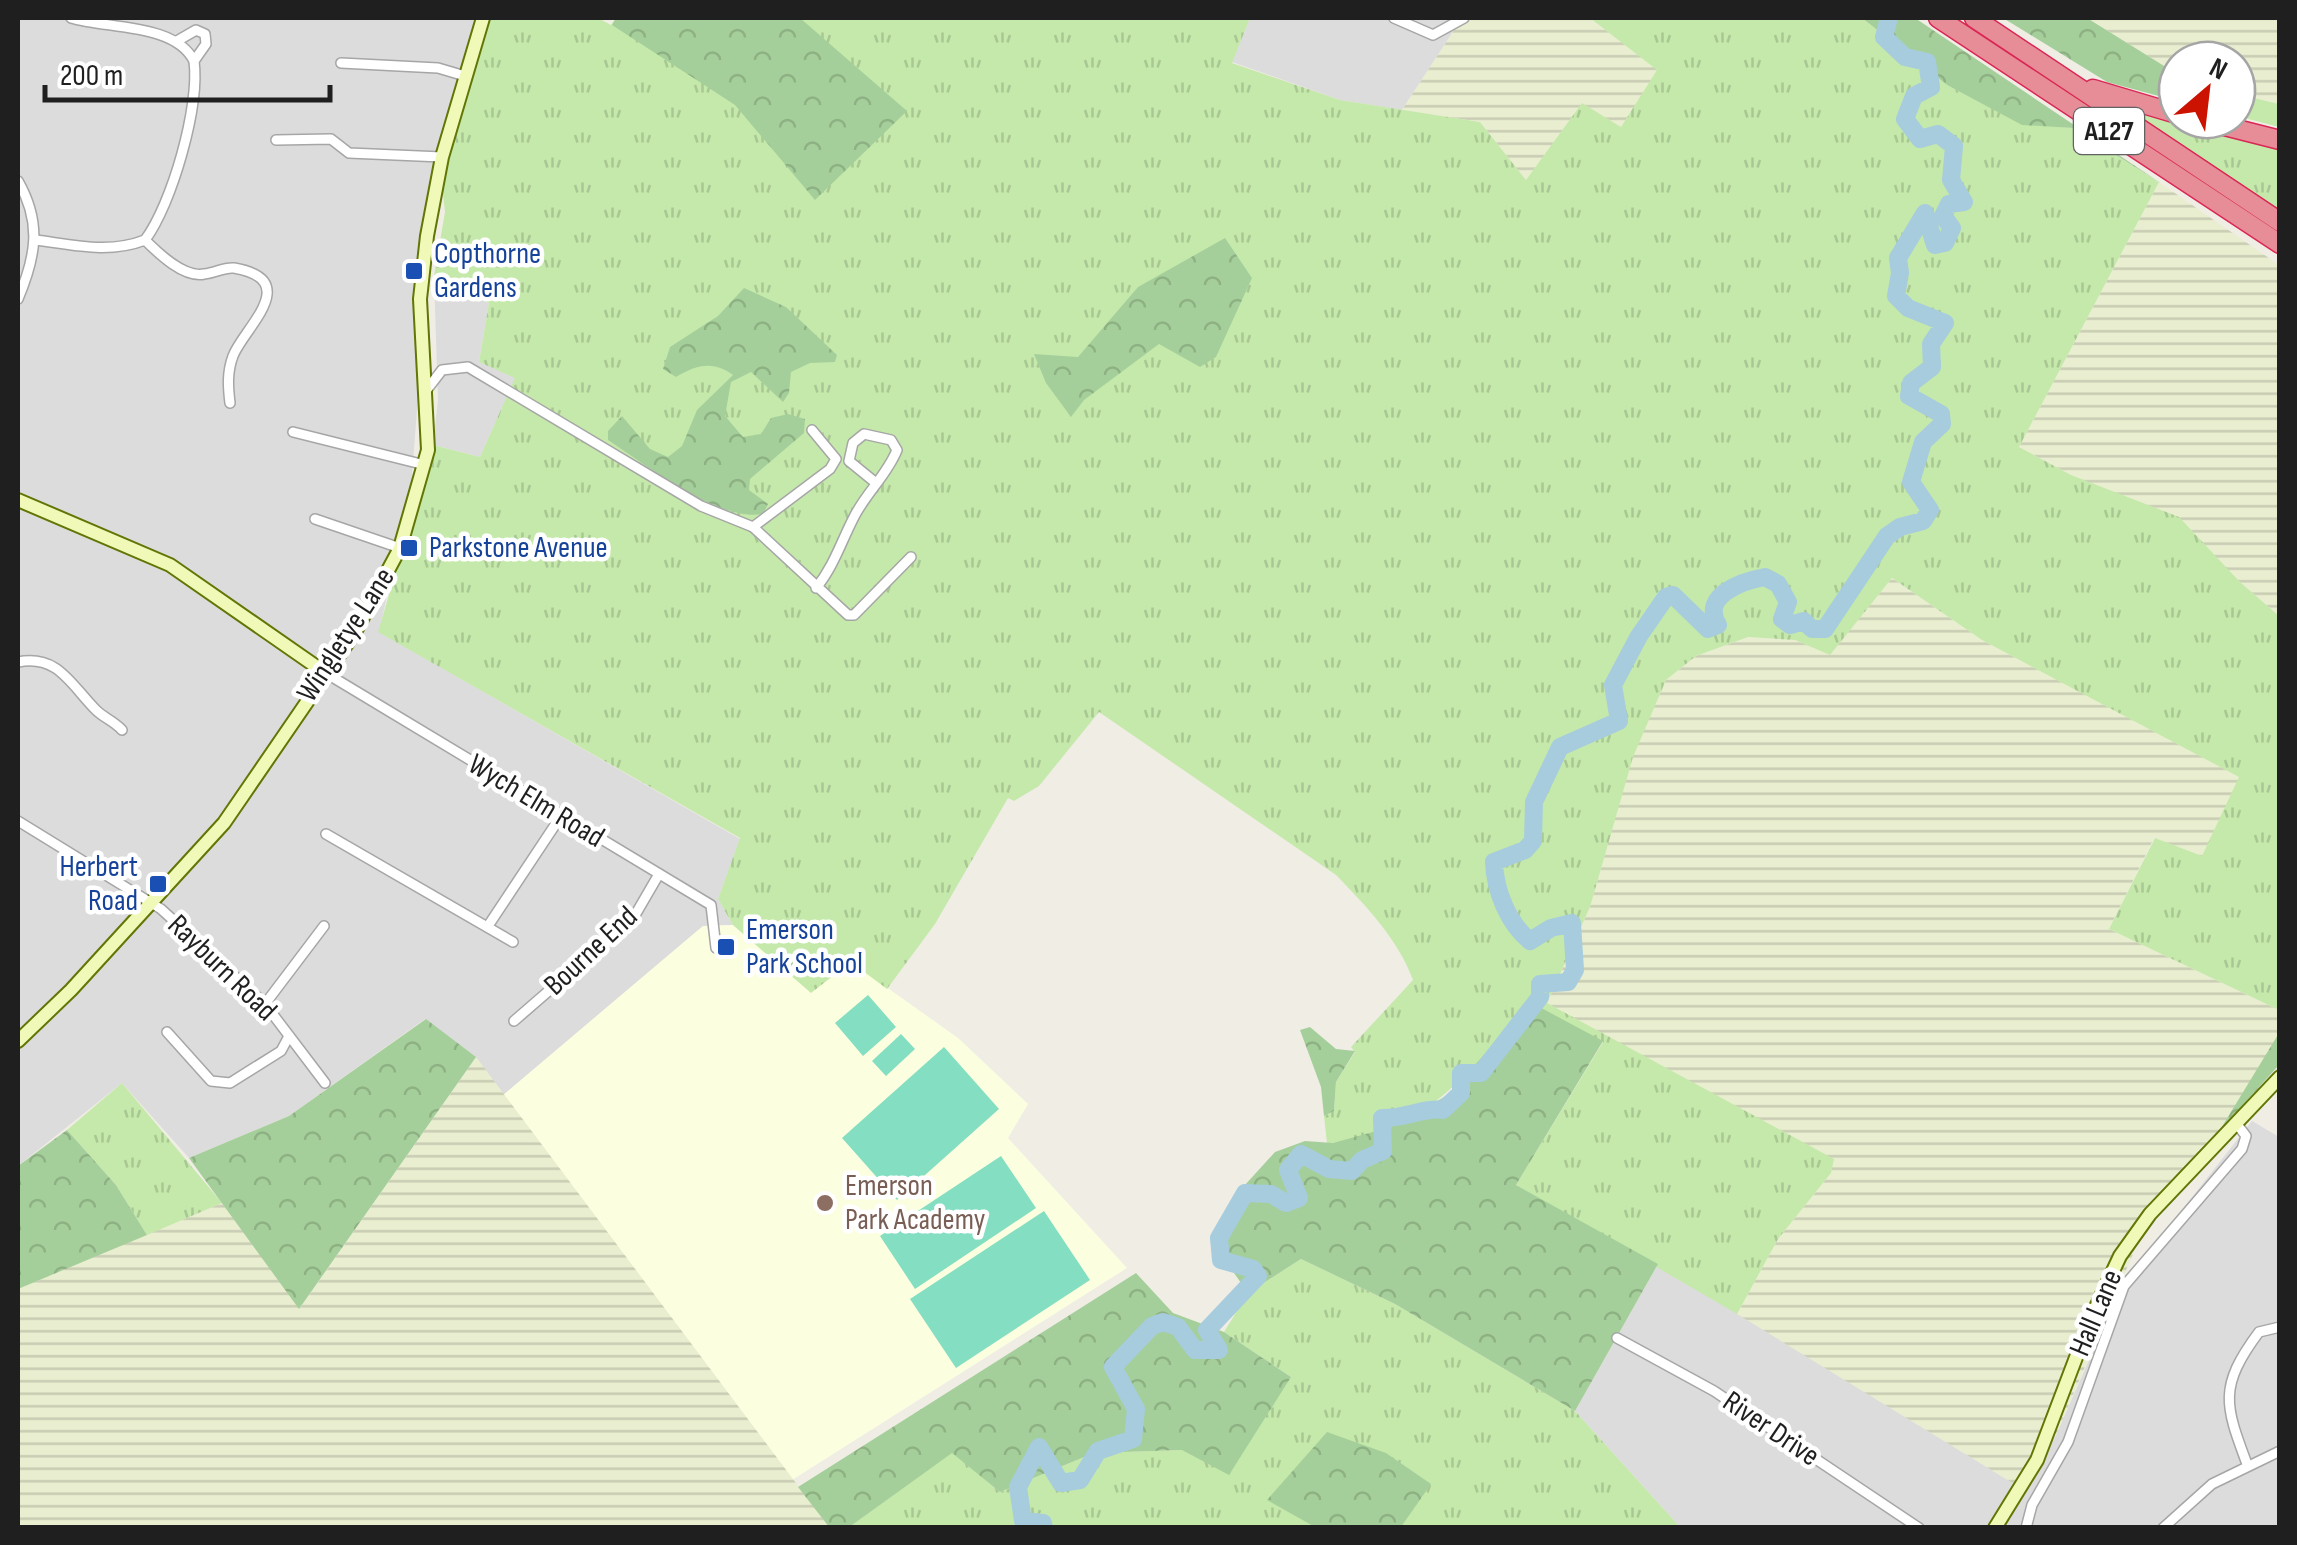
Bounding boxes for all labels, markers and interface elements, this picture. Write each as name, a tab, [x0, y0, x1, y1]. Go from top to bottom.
scale bar	[45, 40, 330, 102]
north arrow	[2157, 40, 2257, 140]
text: N	[2204, 51, 2232, 87]
text: 200 m	[60, 58, 123, 94]
road number: A127	[2074, 108, 2144, 154]
place label: Copthorne Gardens	[434, 236, 541, 306]
marker: Copthorne Gardens	[403, 260, 425, 282]
place label: Parkstone Avenue	[429, 530, 608, 566]
marker: Parkstone Avenue	[398, 537, 420, 559]
street label: Wingletye Lane	[289, 561, 403, 709]
street label: Wych Elm Road	[461, 746, 611, 856]
place label: Herbert Road	[59, 849, 138, 919]
marker: Herbert Road	[147, 873, 169, 895]
street label: Bourne End	[537, 899, 645, 1003]
street label: Rayburn Road	[160, 907, 284, 1029]
place label: Emerson Park School	[746, 912, 863, 982]
marker: Emerson Park School	[715, 936, 737, 958]
place label: Emerson Park Academy	[845, 1168, 986, 1238]
marker: Emerson Park Academy	[814, 1192, 836, 1214]
street label: Hall Lane	[2062, 1264, 2130, 1362]
street label: River Drive	[1716, 1384, 1826, 1474]

